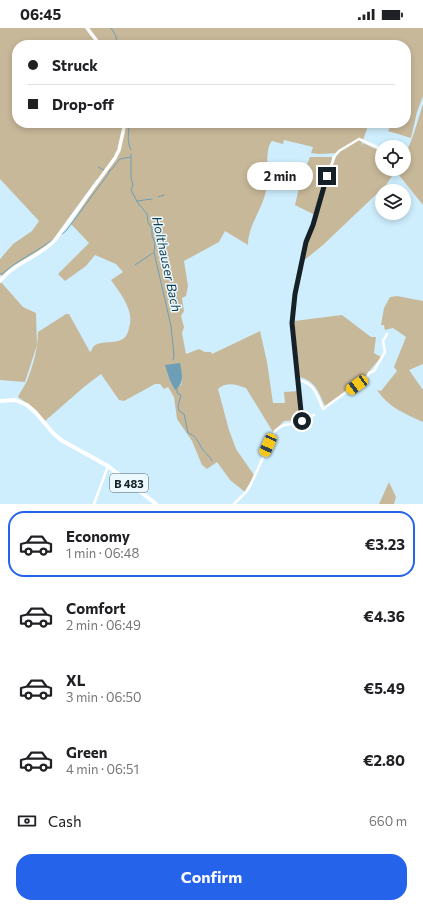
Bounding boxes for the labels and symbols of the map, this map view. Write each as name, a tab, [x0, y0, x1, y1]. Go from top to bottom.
callout: 2 min	[247, 162, 313, 190]
route end	[318, 167, 336, 185]
water label: Holthauser Bach	[149, 215, 185, 313]
car	[344, 373, 370, 397]
route start	[293, 412, 311, 430]
car	[258, 432, 278, 458]
road number: B 483	[110, 474, 148, 492]

